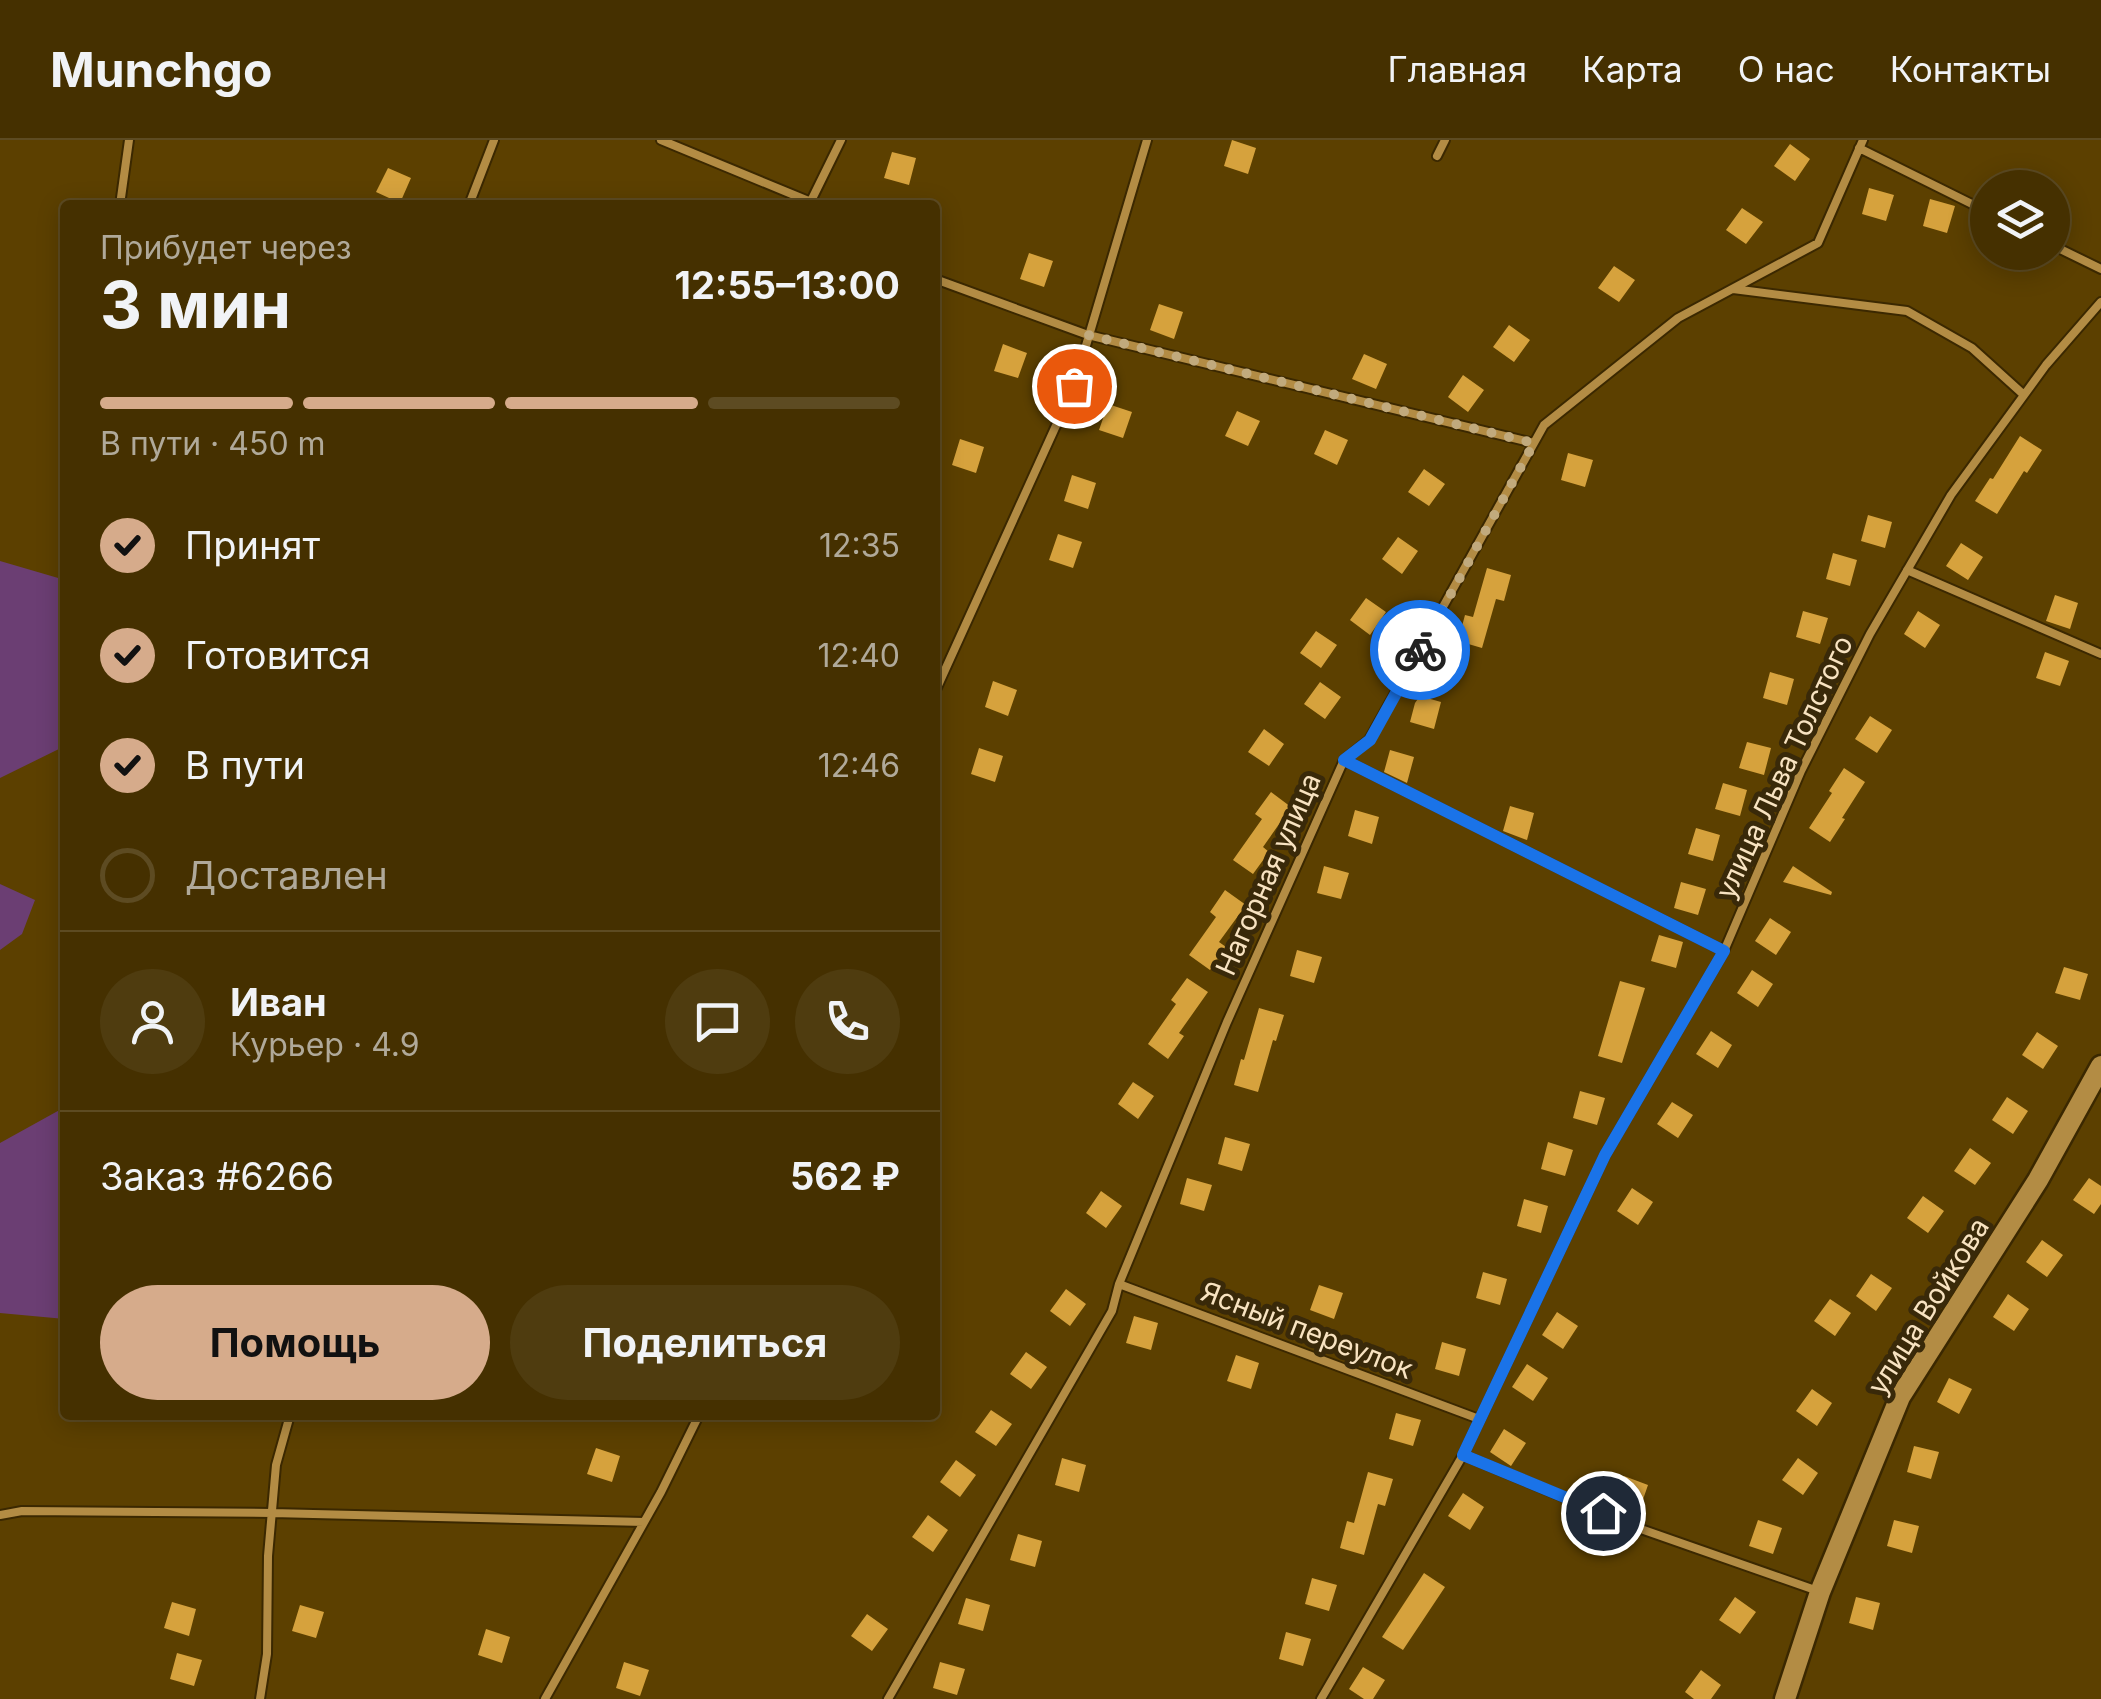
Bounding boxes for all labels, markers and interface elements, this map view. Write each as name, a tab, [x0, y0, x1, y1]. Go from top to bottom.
text: Munchgo	[50, 40, 272, 99]
text: Главная	[1388, 48, 1527, 90]
text: Карта	[1582, 48, 1683, 90]
text: О нас	[1738, 48, 1835, 90]
text: Контакты	[1890, 48, 2051, 90]
map controls	[1970, 170, 2070, 270]
button: layers	[1970, 170, 2070, 270]
text: Прибудет через	[100, 228, 352, 267]
text: 12:55–13:00	[675, 262, 900, 308]
text: 3 мин	[100, 265, 291, 344]
pin	[1032, 344, 1117, 429]
icon: bag	[1047, 359, 1102, 414]
text: В пути · 450 m	[100, 424, 326, 463]
icon: check	[100, 518, 155, 573]
text: Принят	[185, 522, 320, 568]
text: 12:35	[819, 526, 900, 565]
courier	[1370, 600, 1470, 700]
icon: bike	[1393, 623, 1448, 678]
icon: check	[100, 628, 155, 683]
street label: улица Льва Толстого	[1708, 630, 1860, 904]
text: Готовится	[185, 632, 370, 678]
text: 12:40	[817, 636, 900, 675]
icon: check	[100, 738, 155, 793]
text: В пути	[185, 742, 305, 788]
text: 12:46	[818, 746, 900, 785]
street label: Нагорная улица	[1208, 768, 1328, 980]
text: Доставлен	[185, 852, 388, 898]
button: person	[100, 969, 205, 1074]
button: chat	[665, 969, 770, 1074]
button: phone	[795, 969, 900, 1074]
text: Иван	[230, 979, 327, 1025]
text: Курьер · 4.9	[230, 1025, 420, 1064]
text: Заказ #6266	[100, 1153, 334, 1199]
text: 562 ₽	[790, 1153, 900, 1199]
street label: улица Войкова	[1860, 1211, 1996, 1401]
street label: Ясный переулок	[1196, 1274, 1418, 1386]
button: Помощь	[100, 1285, 490, 1400]
button: Поделиться	[510, 1285, 900, 1400]
pin	[1561, 1471, 1646, 1556]
icon: home	[1576, 1486, 1631, 1541]

